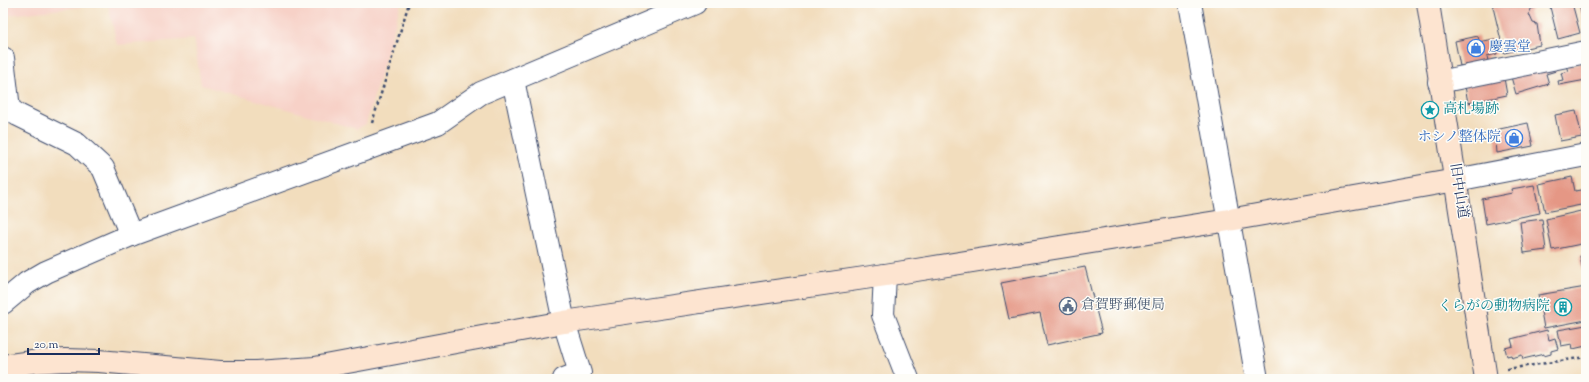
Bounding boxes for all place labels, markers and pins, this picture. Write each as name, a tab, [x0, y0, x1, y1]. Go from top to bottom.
shop icon: 慶雲堂	[1466, 38, 1486, 58]
place label: 慶雲堂	[1489, 38, 1531, 58]
place icon: 高札場跡	[1420, 100, 1440, 120]
place label: 高札場跡	[1443, 100, 1499, 120]
place label: ホシノ整体院	[1418, 128, 1501, 148]
shop icon: ホシノ整体院	[1504, 128, 1524, 148]
public building icon: 倉賀野郵便局	[1058, 296, 1078, 316]
place label: 倉賀野郵便局	[1081, 296, 1165, 316]
place label: くらがの動物病院	[1438, 297, 1550, 317]
building icon: くらがの動物病院	[1553, 297, 1573, 317]

